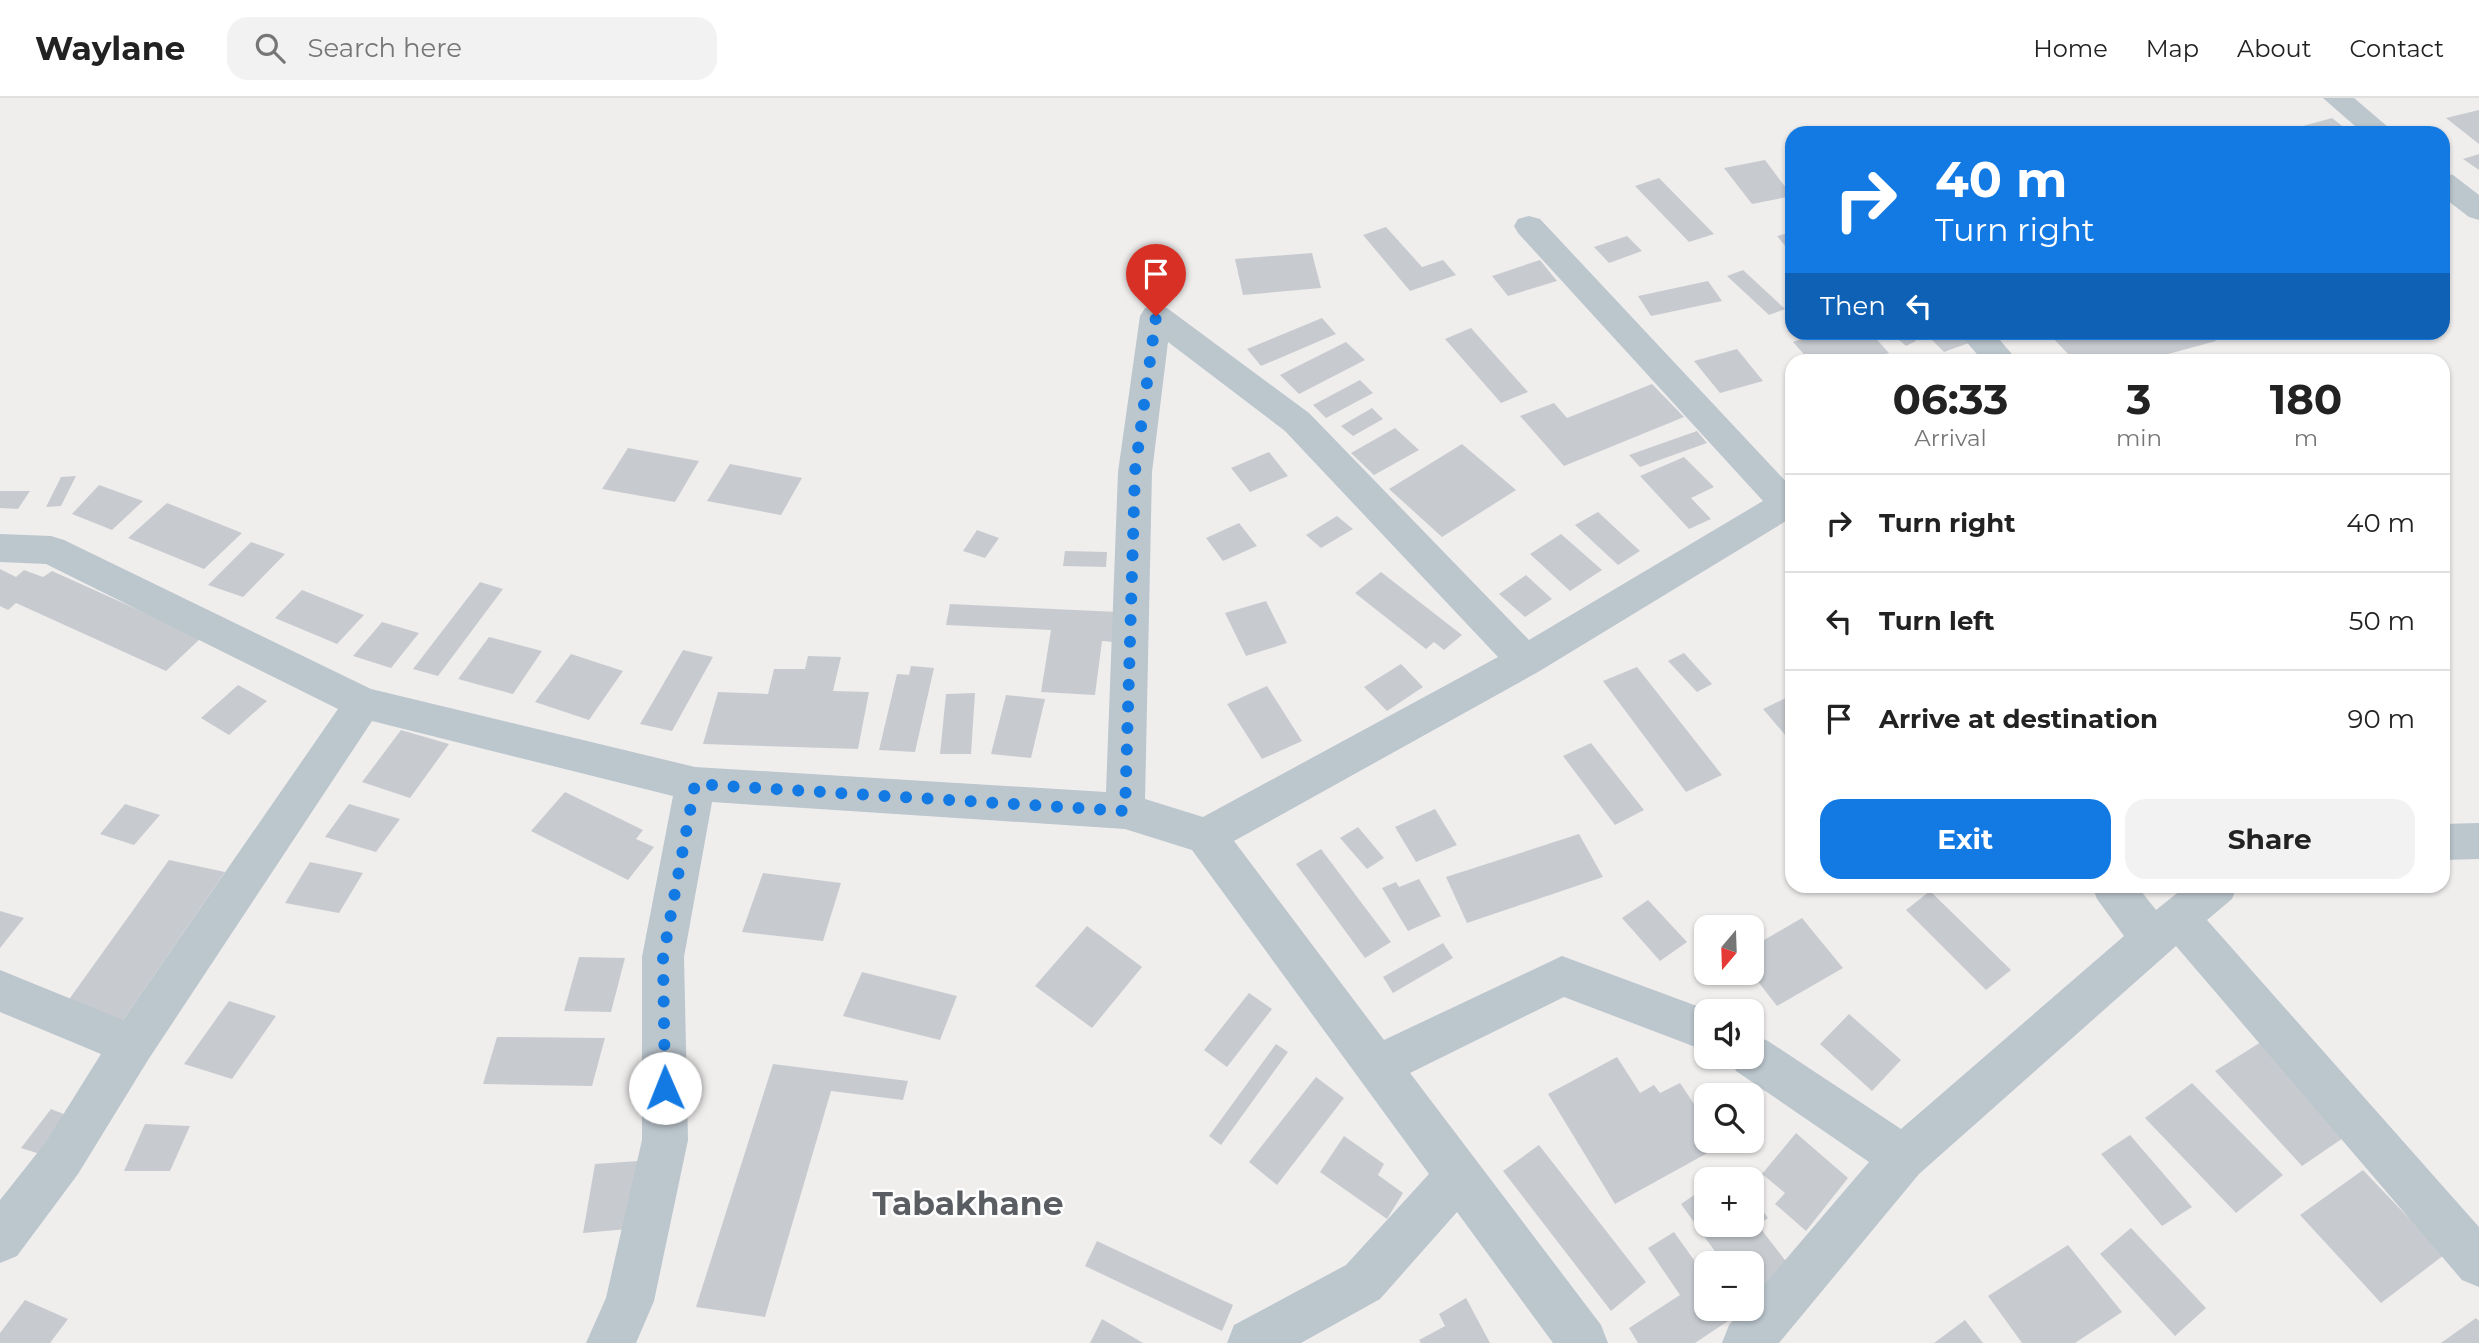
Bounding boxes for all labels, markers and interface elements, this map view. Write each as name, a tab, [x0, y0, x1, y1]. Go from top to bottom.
search box	[227, 17, 717, 80]
text: Waylane	[35, 28, 185, 68]
icon: search	[251, 29, 289, 67]
text: Search here	[307, 32, 462, 64]
text: Home	[2033, 34, 2108, 63]
text: Map	[2146, 34, 2199, 63]
text: About	[2237, 34, 2311, 63]
text: Contact	[2349, 34, 2444, 63]
text: 40 m	[1935, 150, 2067, 209]
icon: right	[1820, 154, 1911, 245]
text: Turn right	[1935, 210, 2095, 249]
pin	[1126, 244, 1186, 316]
icon: arrive	[1137, 255, 1175, 293]
icon: left	[1900, 287, 1938, 325]
text: Then	[1820, 290, 1886, 322]
text: 06:33	[1893, 373, 2008, 425]
text: 3	[2127, 373, 2151, 425]
text: 180	[2270, 373, 2342, 425]
text: Arrival	[1914, 424, 1987, 452]
text: min	[2116, 424, 2162, 452]
text: m	[2294, 424, 2318, 452]
icon: right	[1820, 504, 1858, 542]
text: Turn right	[1879, 507, 2015, 539]
text: 40 m	[2346, 507, 2415, 539]
icon: left	[1820, 602, 1858, 640]
text: Turn left	[1879, 605, 1995, 637]
text: 50 m	[2349, 605, 2415, 637]
icon: arrive	[1820, 700, 1858, 738]
text: Arrive at destination	[1879, 703, 2158, 735]
text: 90 m	[2348, 703, 2415, 735]
button: Exit	[1820, 799, 2111, 879]
button: Share	[2125, 799, 2415, 879]
north arrow	[1694, 915, 1764, 985]
map controls	[1694, 915, 1764, 1321]
button: sound	[1694, 999, 1764, 1069]
position arrow	[628, 1051, 702, 1125]
button: search	[1694, 1083, 1764, 1153]
button: +	[1694, 1167, 1764, 1237]
district label: Tabakhane	[872, 1183, 1064, 1223]
button: −	[1694, 1251, 1764, 1321]

